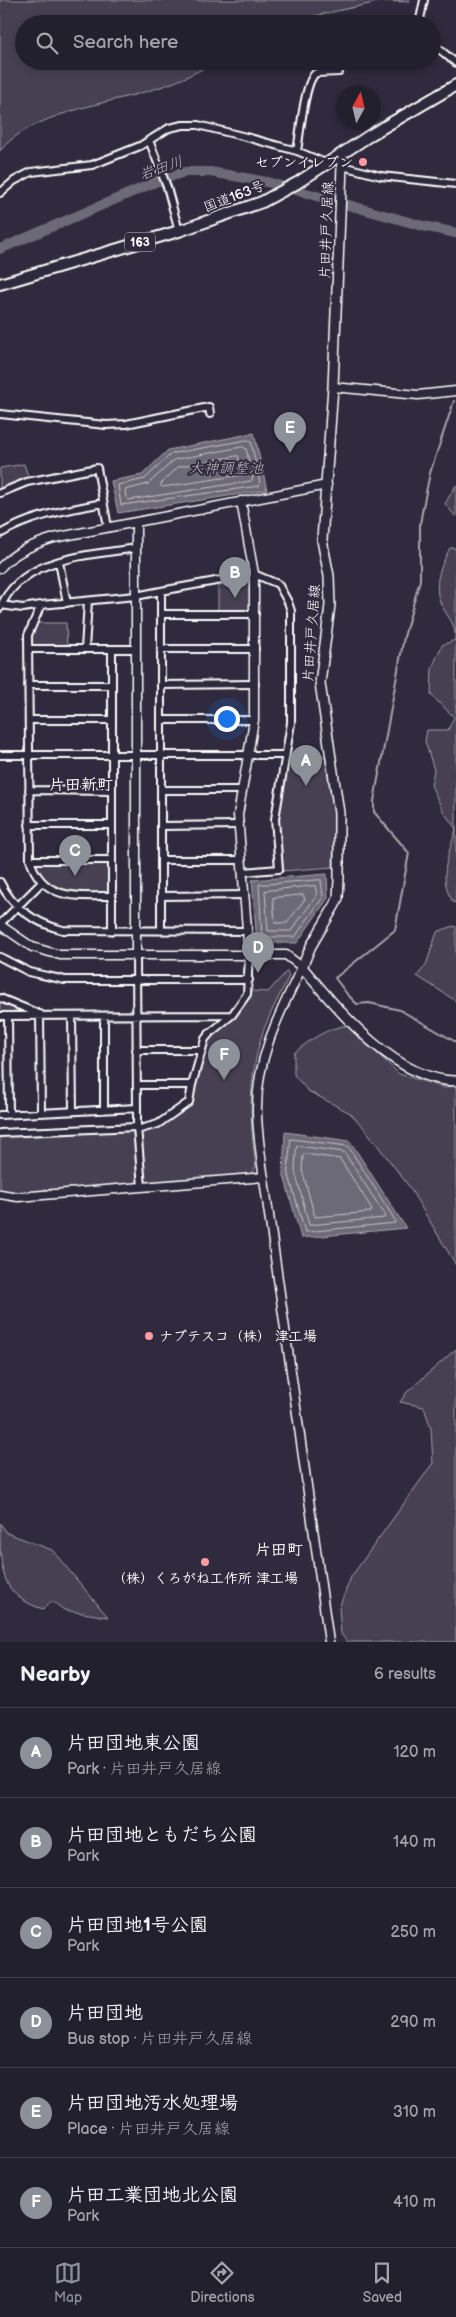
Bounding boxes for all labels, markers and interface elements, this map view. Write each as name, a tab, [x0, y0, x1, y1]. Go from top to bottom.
search box	[15, 15, 441, 70]
icon: search	[33, 29, 61, 57]
text: Search here	[73, 31, 178, 54]
north arrow	[336, 85, 381, 130]
water label: 岩田川	[137, 152, 186, 185]
place label: セブンイレブン	[255, 154, 353, 171]
marker: セブンイレブン	[357, 156, 369, 168]
street label: 国道163号	[201, 177, 267, 216]
street label: 片田井戸久居線	[316, 181, 337, 279]
road number: 163	[125, 232, 155, 252]
pin: E	[274, 412, 306, 453]
water label: 大神調整池	[188, 459, 264, 478]
pin: B	[219, 557, 251, 598]
street label: 片田井戸久居線	[300, 584, 323, 683]
your location	[214, 706, 240, 732]
pin: A	[290, 745, 322, 786]
district label: 片田新町	[49, 776, 113, 795]
pin: C	[59, 835, 91, 876]
pin: D	[242, 932, 274, 973]
pin: F	[208, 1039, 240, 1080]
place label: ナブテスコ（株） 津工場	[159, 1328, 317, 1345]
marker: ナブテスコ（株） 津工場	[143, 1330, 155, 1342]
district label: 片田町	[255, 1541, 303, 1560]
marker: （株）くろがね工作所 津工場	[199, 1556, 211, 1568]
place label: （株）くろがね工作所 津工場	[112, 1570, 298, 1587]
text: Nearby	[20, 1662, 90, 1687]
text: 6 results	[374, 1665, 436, 1684]
text: 片田団地東公園	[67, 1732, 200, 1755]
text: A	[31, 1743, 41, 1762]
text: 120 m	[393, 1743, 436, 1762]
text: Park · 片田井戸久居線	[67, 1760, 222, 1779]
text: 片田団地ともだち公園	[67, 1824, 257, 1847]
text: B	[30, 1833, 42, 1852]
text: 140 m	[393, 1833, 436, 1852]
text: Park	[67, 1847, 99, 1866]
text: 片田団地1号公園	[67, 1914, 208, 1937]
text: C	[30, 1923, 42, 1942]
text: 250 m	[390, 1923, 436, 1942]
text: Park	[67, 1937, 99, 1956]
text: 片田団地	[67, 2002, 143, 2025]
text: D	[30, 2013, 42, 2032]
text: 290 m	[390, 2013, 436, 2032]
text: Bus stop · 片田井戸久居線	[67, 2030, 252, 2049]
text: 片田団地汚水処理場	[67, 2092, 238, 2115]
text: E	[31, 2103, 41, 2122]
text: 310 m	[393, 2103, 436, 2122]
text: Place · 片田井戸久居線	[67, 2120, 230, 2139]
text: 片田工業団地北公園	[67, 2184, 238, 2207]
text: F	[31, 2193, 41, 2212]
text: 410 m	[393, 2193, 436, 2212]
text: Park	[67, 2207, 99, 2226]
tab: Map	[54, 2259, 82, 2306]
tab: Directions	[190, 2259, 255, 2306]
tab: Saved	[363, 2259, 402, 2306]

